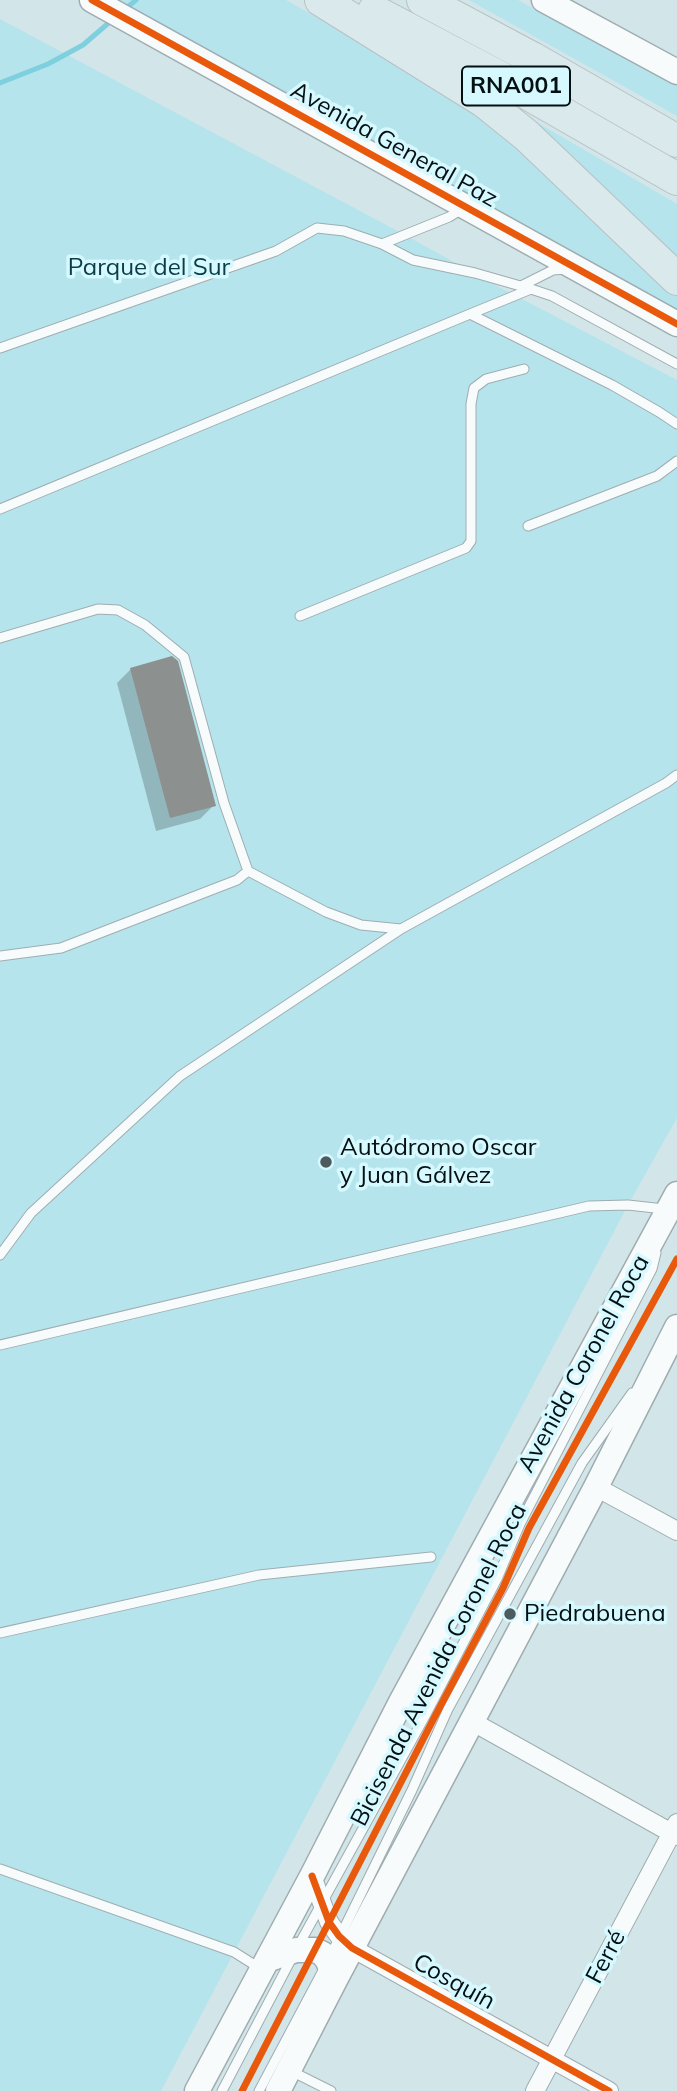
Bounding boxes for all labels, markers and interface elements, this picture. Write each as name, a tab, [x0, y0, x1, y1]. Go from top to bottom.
road number: RNA001	[462, 66, 570, 106]
street label: Avenida General Paz	[286, 76, 502, 214]
park label: Parque del Sur	[68, 254, 230, 282]
place label: Autódromo Oscar y Juan Gálvez	[340, 1134, 537, 1190]
marker: Autódromo Oscar y Juan Gálvez	[318, 1154, 334, 1170]
street label: Avenida Coronel Roca	[512, 1250, 656, 1478]
street label: Bicisenda Avenida Coronel Roca	[345, 1499, 533, 1831]
place label: Piedrabuena	[524, 1600, 666, 1628]
marker: Piedrabuena	[502, 1606, 518, 1622]
street label: Ferré	[580, 1925, 632, 1989]
street label: Cosquín	[408, 1948, 500, 2016]

